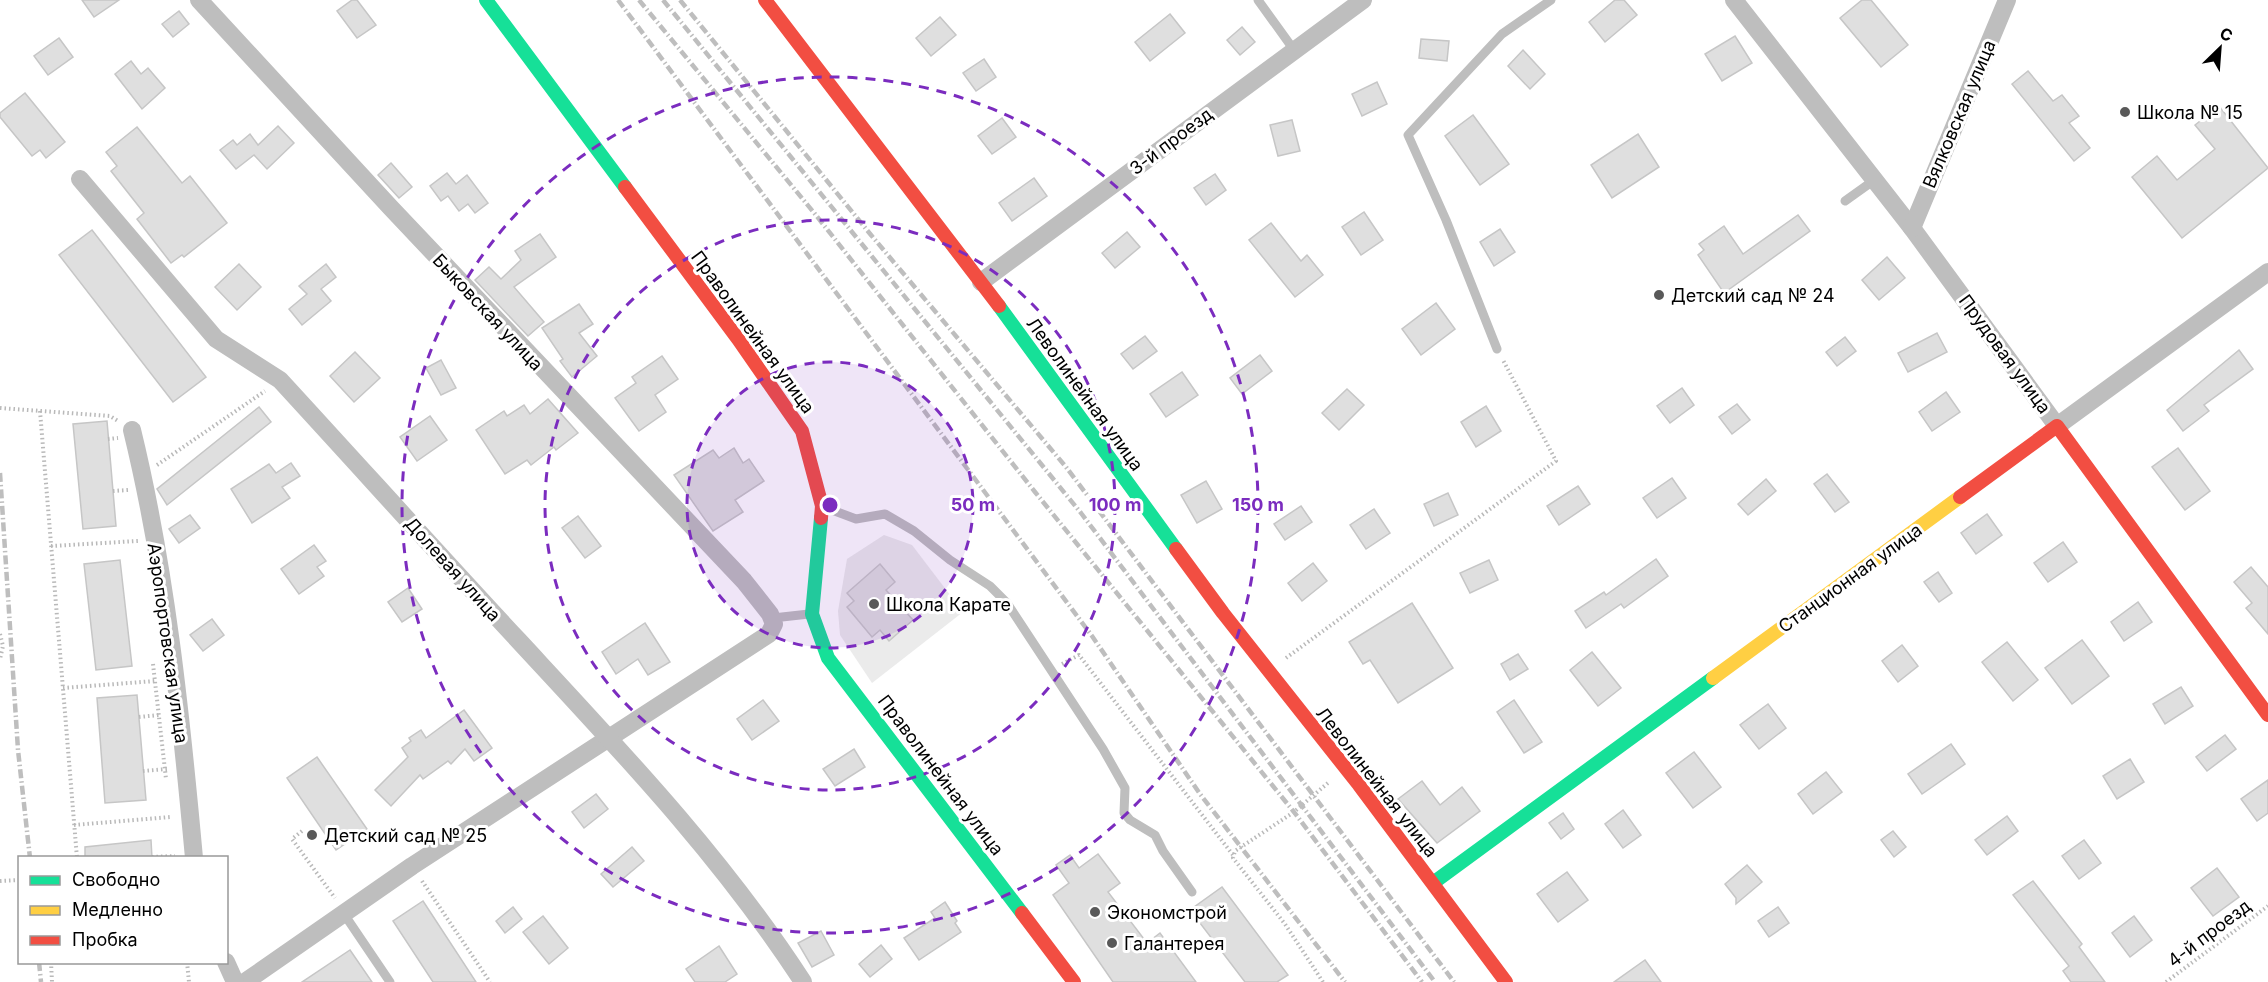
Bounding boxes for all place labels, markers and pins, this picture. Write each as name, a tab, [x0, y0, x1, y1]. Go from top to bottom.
place label: Школа № 15	[2137, 102, 2243, 123]
marker: Школа № 15	[2118, 105, 2132, 119]
place label: Детский сад № 24	[1671, 285, 1835, 306]
marker: Детский сад № 24	[1652, 288, 1666, 302]
centre of rings	[820, 495, 840, 515]
place label: Школа Карате	[886, 594, 1011, 615]
marker: Школа Карате	[867, 597, 881, 611]
place label: Детский сад № 25	[324, 825, 487, 846]
marker: Детский сад № 25	[305, 828, 319, 842]
place label: Экономстрой	[1107, 902, 1227, 923]
marker: Экономстрой	[1088, 905, 1102, 919]
place label: Галантерея	[1124, 933, 1224, 954]
marker: Галантерея	[1105, 936, 1119, 950]

